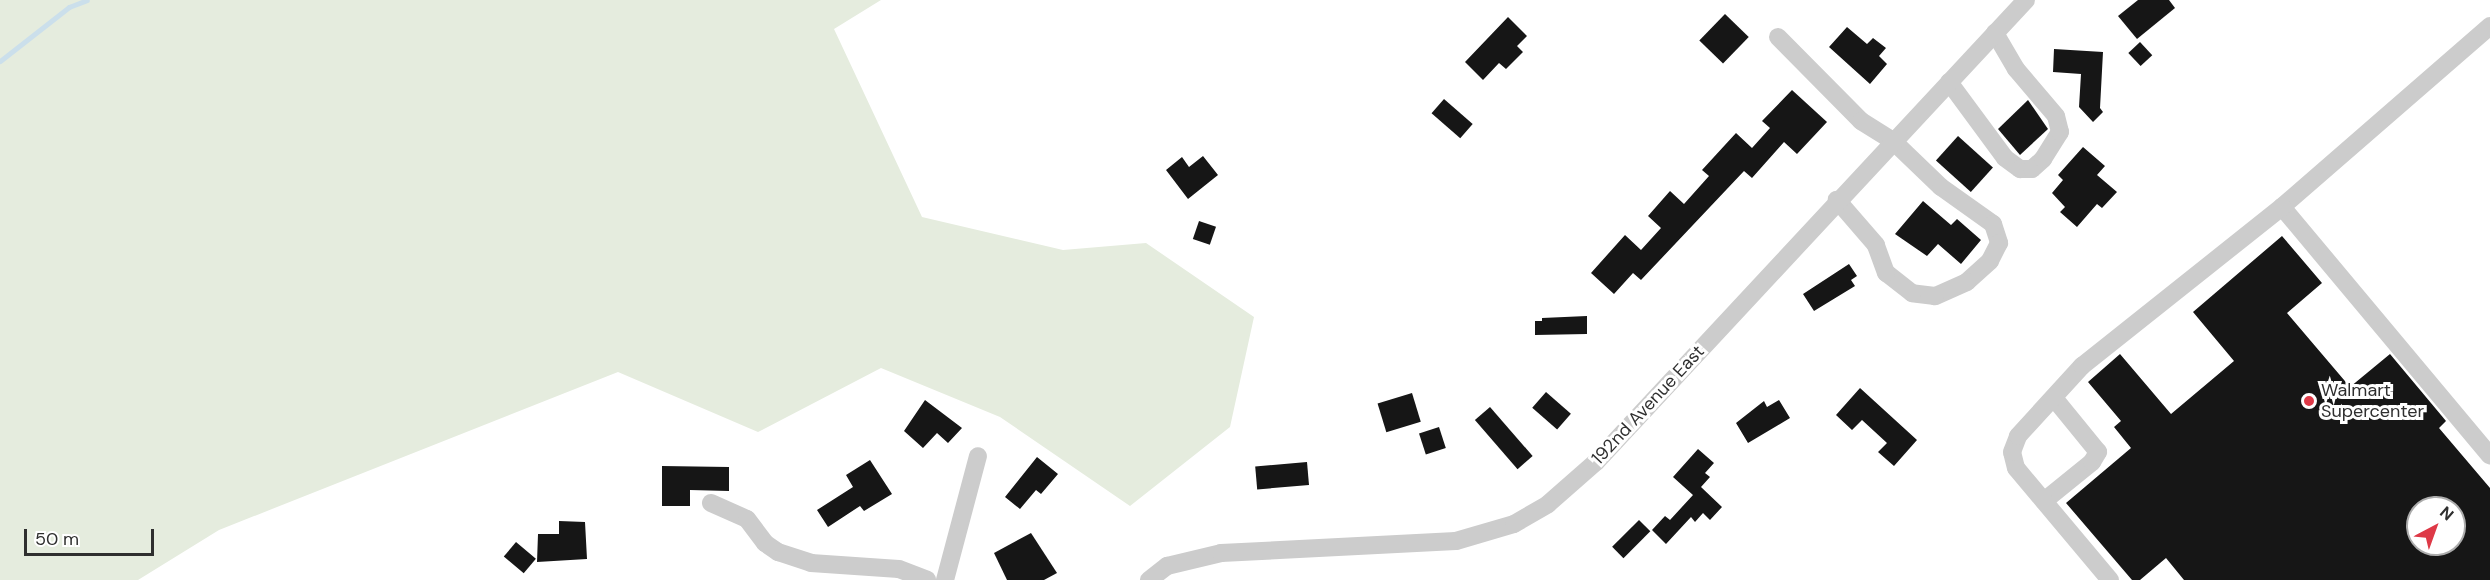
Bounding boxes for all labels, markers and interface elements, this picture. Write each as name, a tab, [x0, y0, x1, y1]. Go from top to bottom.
street label: 192nd Avenue East	[1587, 341, 1709, 469]
place label: Walmart Supercenter	[2321, 380, 2424, 422]
marker: Walmart Supercenter	[2302, 394, 2316, 408]
north arrow	[2406, 496, 2466, 556]
text: N	[2436, 502, 2458, 525]
scale bar	[27, 517, 158, 555]
text: 50 m	[35, 527, 79, 551]

